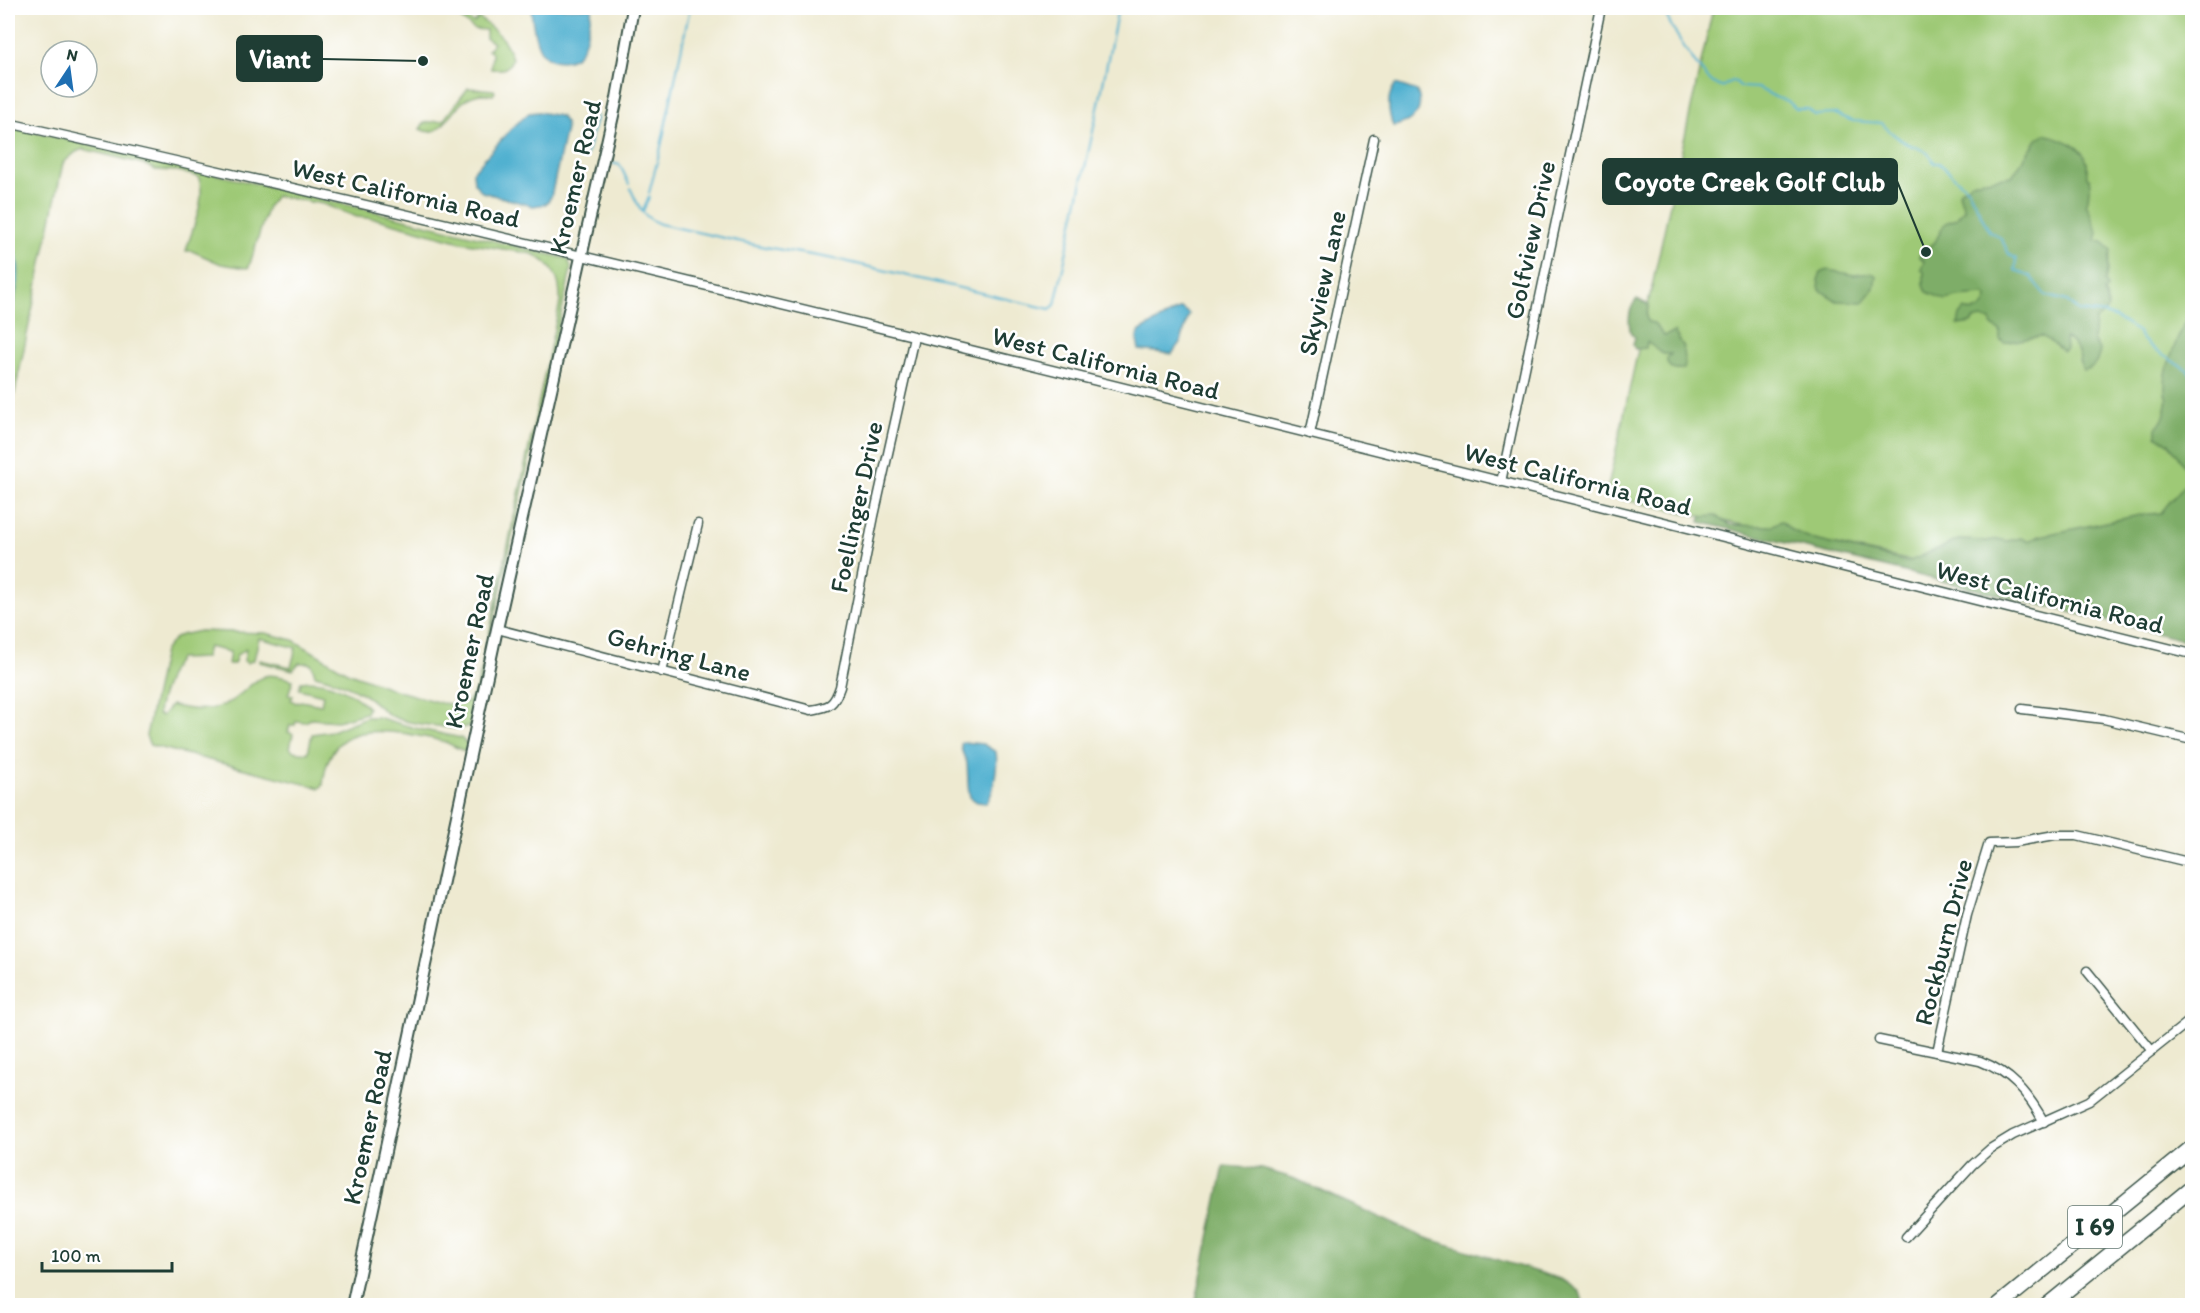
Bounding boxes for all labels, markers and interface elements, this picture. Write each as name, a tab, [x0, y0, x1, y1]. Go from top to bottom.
callout: Viant	[237, 36, 322, 81]
north arrow	[39, 39, 99, 99]
text: Viant	[249, 42, 312, 75]
text: N	[65, 44, 80, 65]
street label: Kroemer Road	[542, 96, 609, 258]
street label: West California Road	[289, 151, 524, 235]
street label: Golfview Drive	[1498, 158, 1562, 322]
callout: Coyote Creek Golf Club	[1603, 159, 1897, 204]
text: Coyote Creek Golf Club	[1615, 165, 1885, 198]
street label: Skyview Lane	[1291, 207, 1353, 359]
street label: West California Road	[989, 319, 1224, 407]
street label: Foellinger Drive	[822, 418, 890, 596]
street label: West California Road	[1461, 435, 1696, 523]
street label: West California Road	[1933, 553, 2168, 641]
street label: Kroemer Road	[437, 570, 501, 732]
street label: Gehring Lane	[604, 619, 754, 689]
street label: Rockburn Drive	[1907, 855, 1979, 1029]
street label: Kroemer Road	[335, 1046, 399, 1208]
road number: I 69	[2068, 1206, 2122, 1248]
scale bar	[42, 1235, 172, 1273]
text: 100 m	[51, 1245, 101, 1267]

